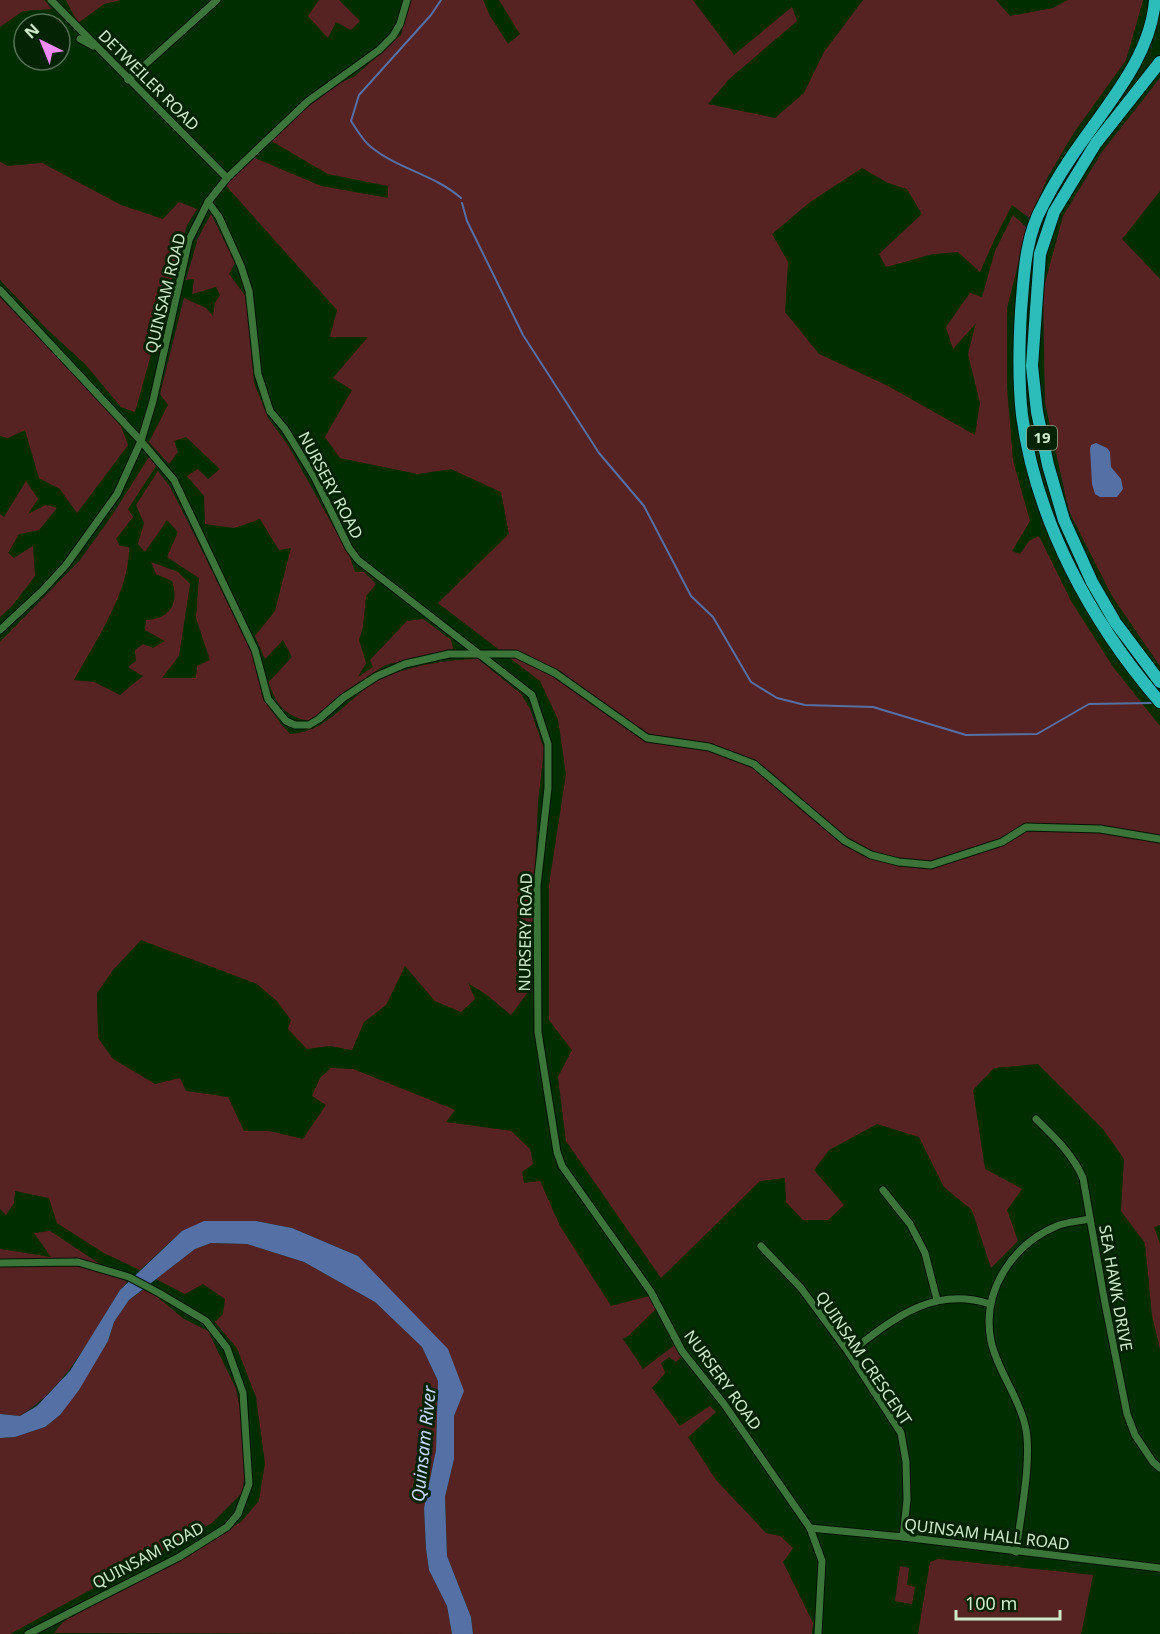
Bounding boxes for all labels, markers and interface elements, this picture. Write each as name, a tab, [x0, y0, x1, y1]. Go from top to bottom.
north arrow	[12, 12, 72, 72]
text: N	[20, 19, 44, 44]
street label: DETWEILER ROAD	[94, 25, 204, 135]
street label: QUINSAM ROAD	[139, 230, 191, 356]
road number: 19	[1027, 426, 1057, 450]
street label: NURSERY ROAD	[293, 427, 369, 543]
street label: NURSERY ROAD	[513, 872, 537, 992]
street label: SEA HAWK DRIVE	[1094, 1223, 1138, 1353]
street label: QUINSAM CRESCENT	[811, 1287, 917, 1429]
street label: NURSERY ROAD	[679, 1326, 767, 1434]
water label: Quinsam River	[405, 1384, 441, 1503]
street label: QUINSAM HALL ROAD	[903, 1513, 1071, 1555]
street label: QUINSAM ROAD	[88, 1516, 208, 1594]
scale bar	[956, 1583, 1060, 1621]
text: 100 m	[965, 1591, 1017, 1615]

